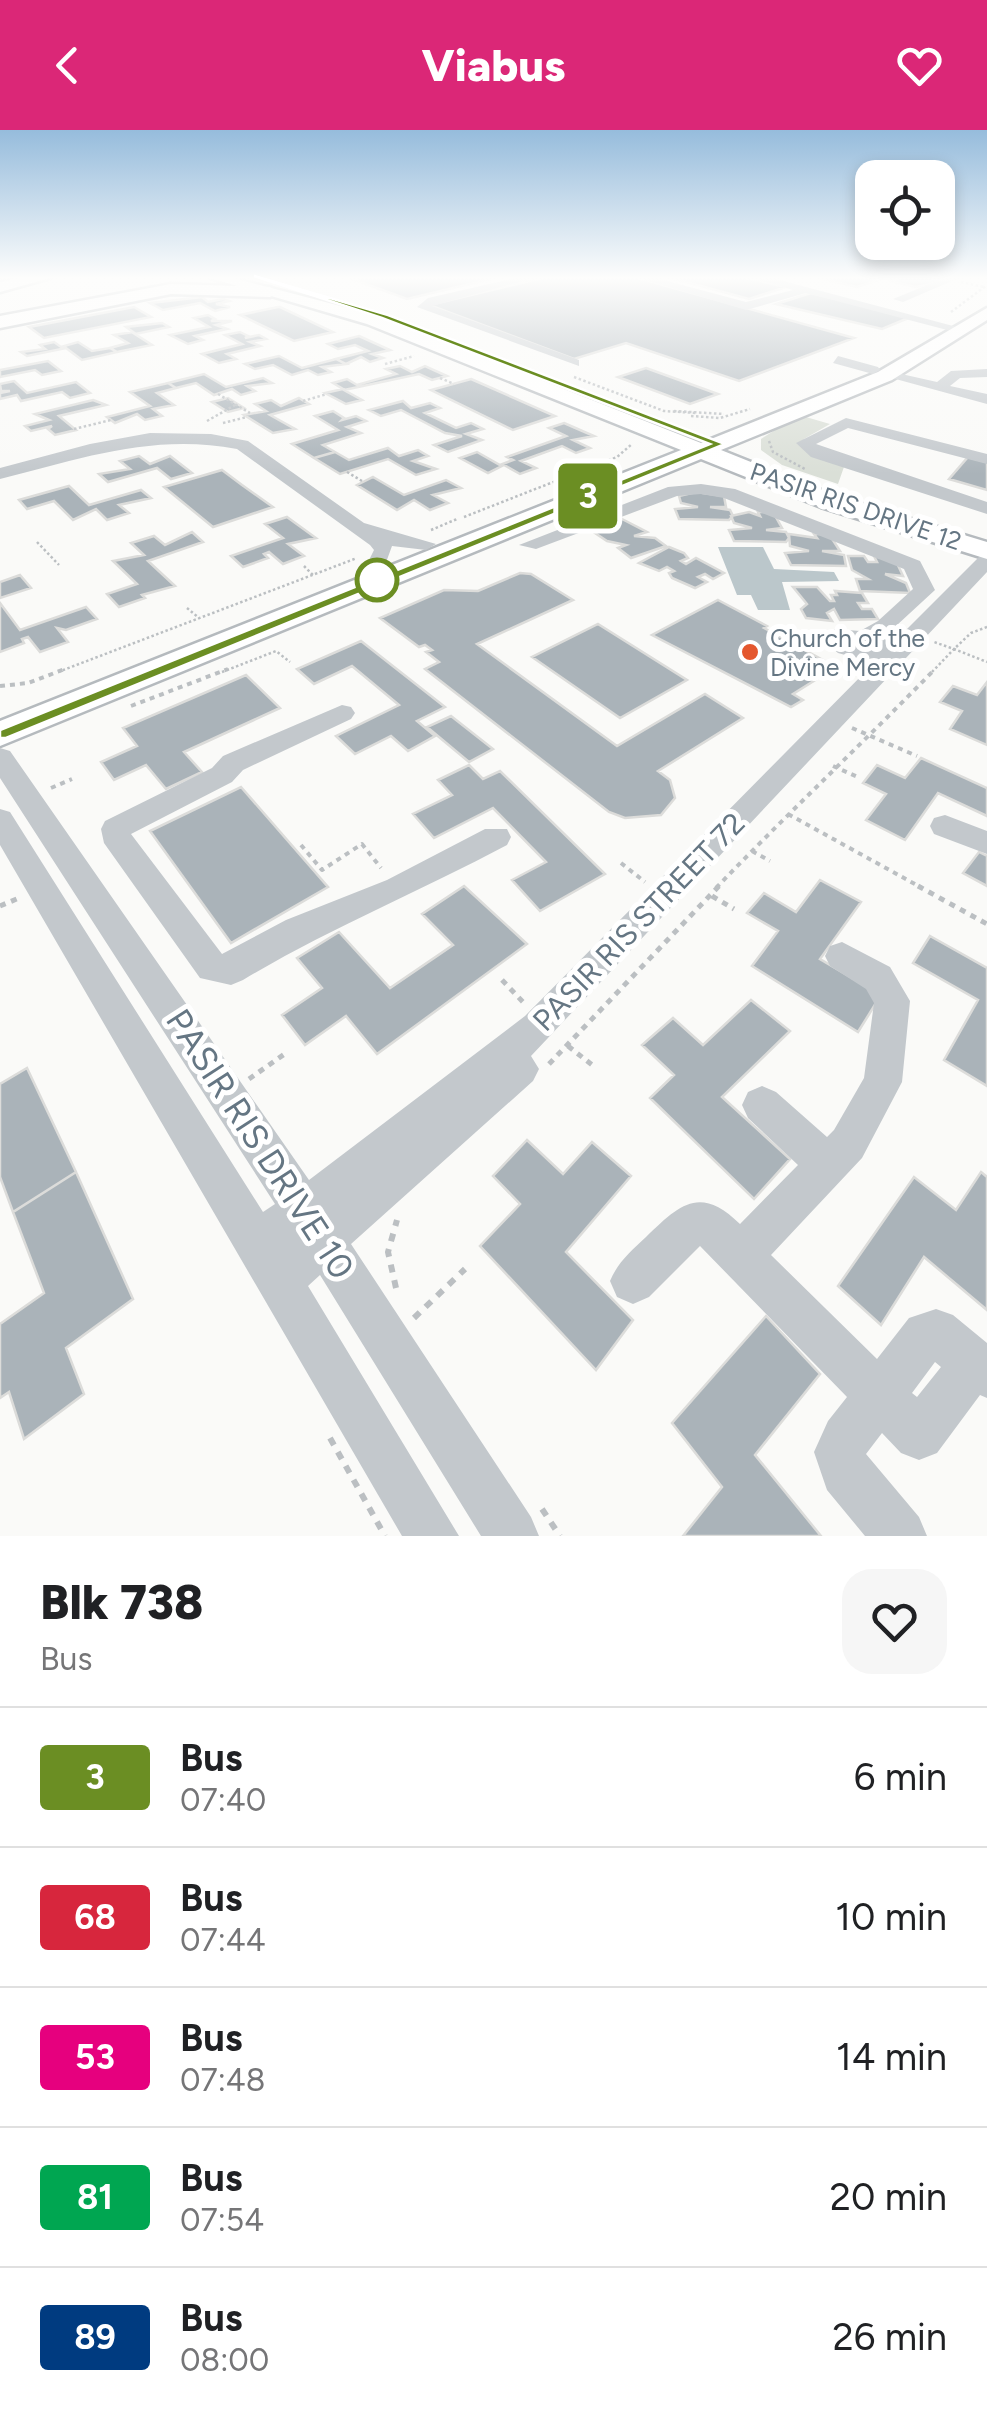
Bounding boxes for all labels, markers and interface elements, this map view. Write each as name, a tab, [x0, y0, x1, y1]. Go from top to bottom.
icon: back	[40, 38, 95, 93]
text: Viabus	[421, 38, 566, 92]
icon: heart	[892, 38, 947, 93]
map controls	[855, 160, 955, 260]
button: locate	[855, 160, 955, 260]
street label: PASIR RIS DRIVE 12	[746, 456, 966, 556]
line badge: 3	[556, 464, 620, 528]
text: 3	[578, 475, 598, 517]
unlabelled marker	[356, 559, 398, 601]
place label: Church of the Divine Mercy	[770, 623, 925, 682]
marker: Church of the Divine Mercy	[739, 641, 761, 663]
street label: PASIR RIS STREET 72	[525, 805, 752, 1039]
street label: PASIR RIS DRIVE 10	[157, 1001, 363, 1287]
button: heart	[842, 1569, 947, 1674]
text: Blk 738	[40, 1573, 203, 1631]
text: Bus	[40, 1640, 92, 1678]
text: Bus	[180, 1735, 243, 1781]
text: 6 min	[854, 1754, 947, 1800]
text: 3	[85, 1756, 105, 1798]
text: 07:40	[180, 1781, 266, 1819]
text: Bus	[180, 1875, 243, 1921]
text: 10 min	[835, 1894, 947, 1940]
text: 68	[74, 1896, 116, 1938]
text: 07:44	[180, 1921, 266, 1959]
text: Bus	[180, 2015, 243, 2061]
text: 14 min	[836, 2034, 947, 2080]
text: 53	[75, 2036, 115, 2078]
text: 07:48	[180, 2061, 265, 2099]
text: Bus	[180, 2155, 243, 2201]
text: 20 min	[830, 2174, 947, 2220]
text: 81	[77, 2176, 113, 2218]
text: 07:54	[180, 2201, 264, 2239]
text: Bus	[180, 2295, 243, 2341]
text: 26 min	[833, 2314, 947, 2360]
text: 89	[74, 2316, 116, 2358]
text: 08:00	[180, 2341, 269, 2379]

